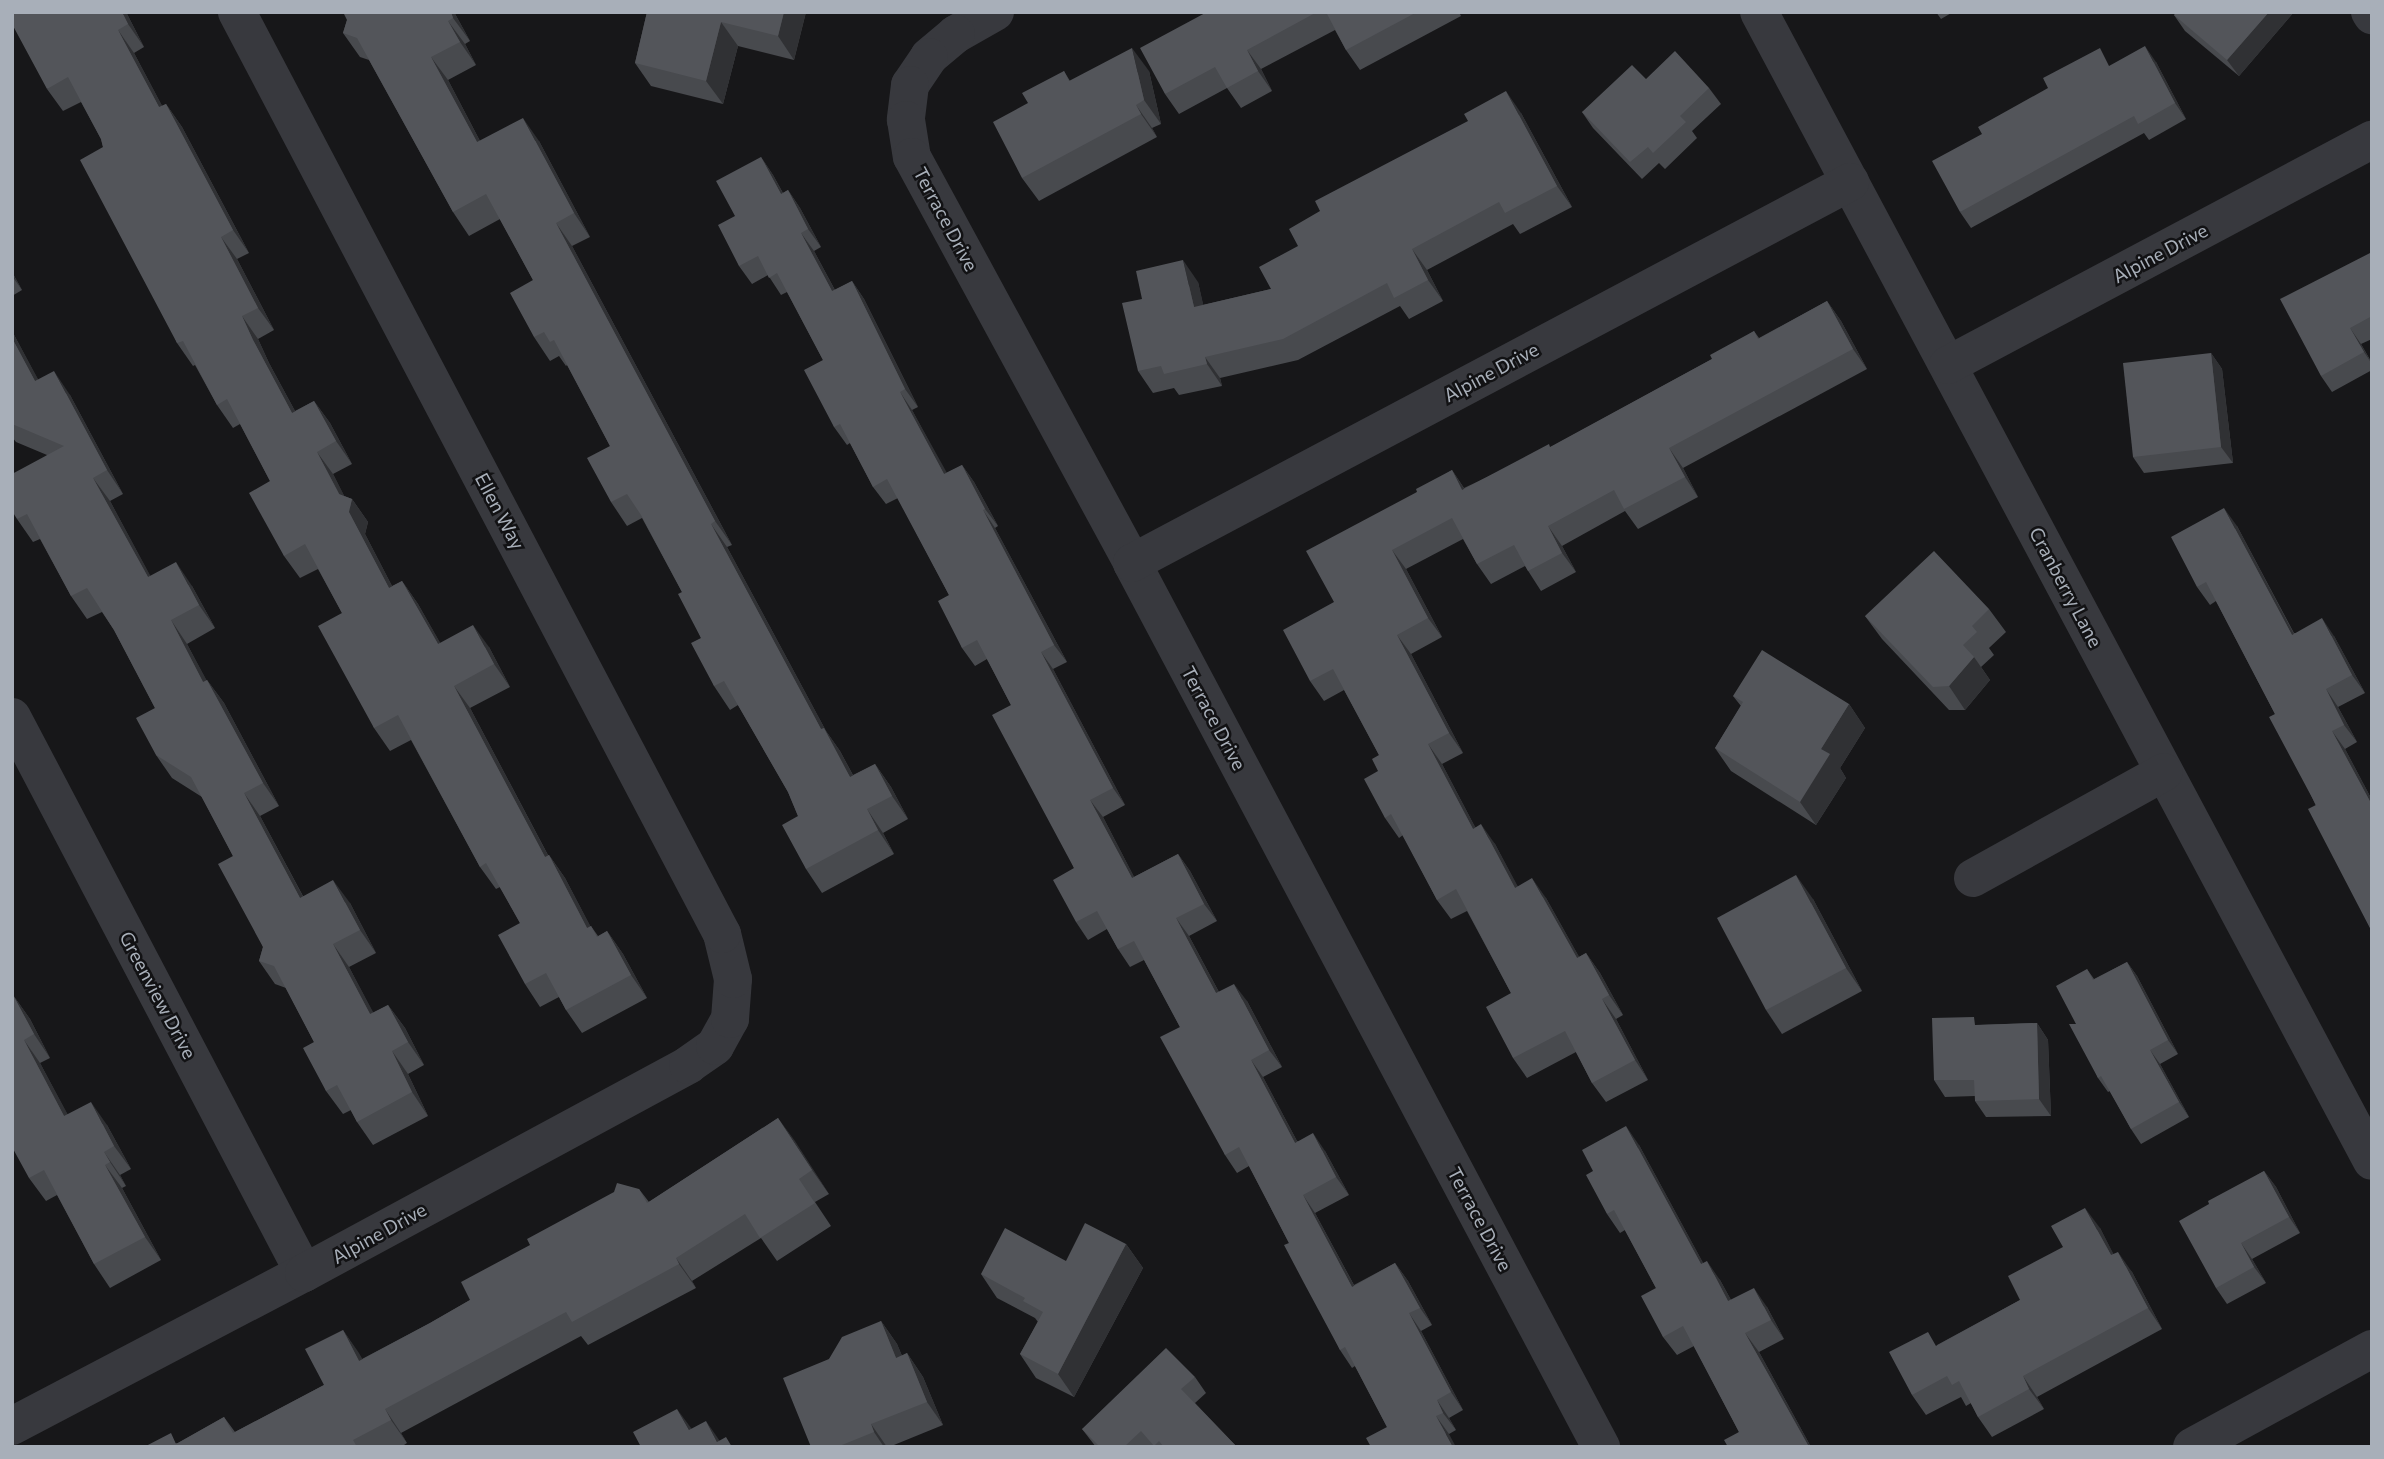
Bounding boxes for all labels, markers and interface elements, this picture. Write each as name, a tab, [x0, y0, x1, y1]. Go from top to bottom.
street label: Terrace Drive	[909, 163, 983, 275]
street label: Alpine Drive	[2109, 218, 2211, 288]
street label: Alpine Drive	[1440, 337, 1542, 407]
street label: Ellen Way	[470, 469, 530, 553]
street label: Cranberry Lane	[2025, 523, 2107, 651]
street label: Terrace Drive	[1177, 662, 1251, 774]
street label: Greenview Drive	[115, 927, 201, 1063]
street label: Terrace Drive	[1443, 1163, 1517, 1275]
street label: Alpine Drive	[328, 1198, 430, 1268]

